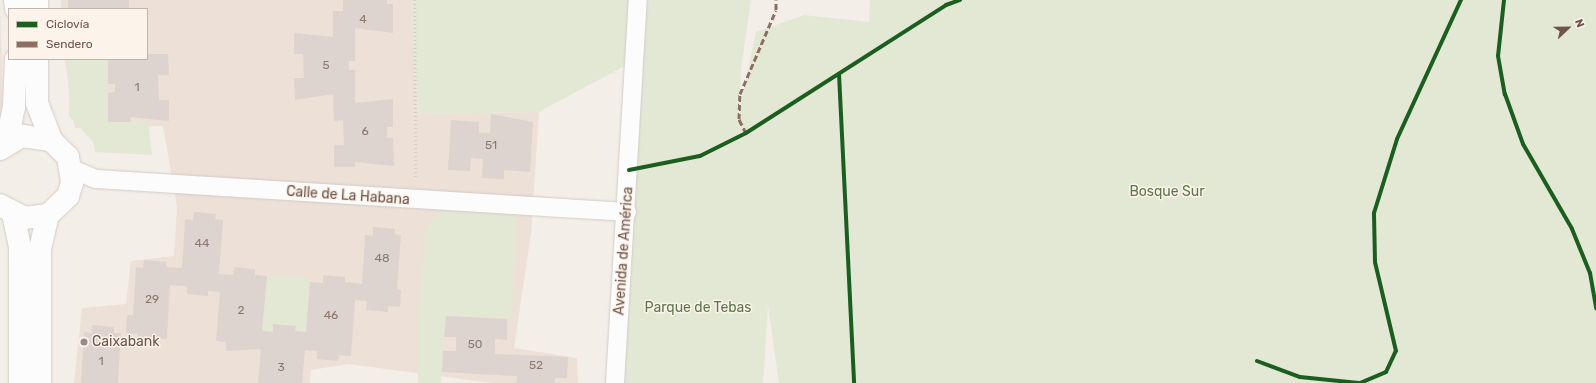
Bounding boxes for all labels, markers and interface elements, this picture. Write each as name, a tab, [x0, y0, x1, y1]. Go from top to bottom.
legend	[8, 8, 148, 60]
north arrow	[1548, 8, 1588, 48]
house number: 4	[359, 13, 367, 27]
text: Ciclovía	[46, 17, 89, 31]
text: N	[1572, 17, 1587, 29]
text: Sendero	[46, 37, 93, 51]
house number: 5	[322, 59, 330, 73]
house number: 1	[134, 81, 140, 95]
house number: 6	[361, 125, 369, 139]
house number: 51	[485, 139, 497, 153]
street label: Calle de La Habana	[286, 183, 410, 209]
park label: Bosque Sur	[1129, 184, 1205, 200]
street label: Avenida de América	[611, 186, 637, 316]
house number: 44	[195, 237, 209, 251]
house number: 48	[374, 252, 390, 266]
house number: 29	[145, 293, 159, 307]
park label: Parque de Tebas	[644, 300, 752, 316]
house number: 2	[237, 304, 245, 318]
house number: 46	[324, 309, 338, 323]
place label: Caixabank	[92, 334, 159, 350]
marker: Caixabank	[79, 337, 89, 347]
house number: 50	[468, 338, 482, 352]
house number: 1	[98, 355, 104, 369]
house number: 52	[529, 359, 543, 373]
house number: 3	[277, 361, 285, 375]

